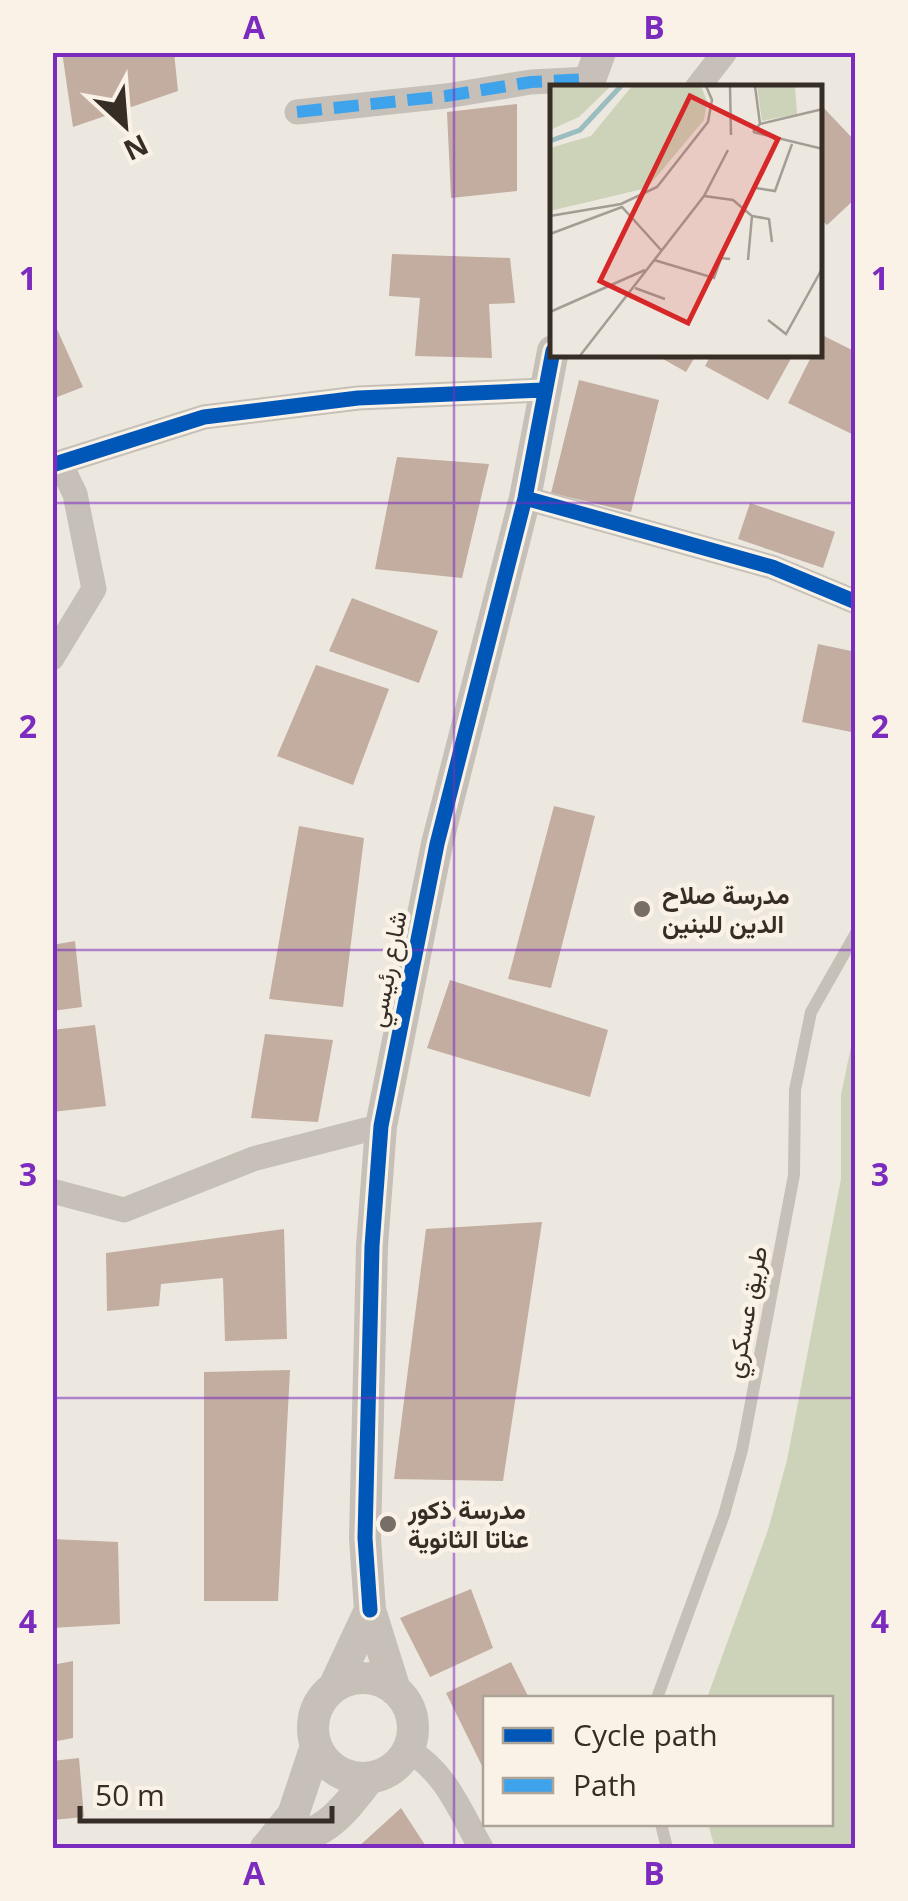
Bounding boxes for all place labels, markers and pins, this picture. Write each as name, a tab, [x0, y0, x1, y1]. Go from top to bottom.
place label: مدرسة صلاح الدين للبنين	[662, 877, 790, 940]
marker: مدرسة صلاح الدين للبنين	[631, 898, 653, 920]
place label: مدرسة ذكور عناتا الثانوية	[407, 1492, 529, 1555]
marker: مدرسة ذكور عناتا الثانوية	[377, 1513, 399, 1535]

